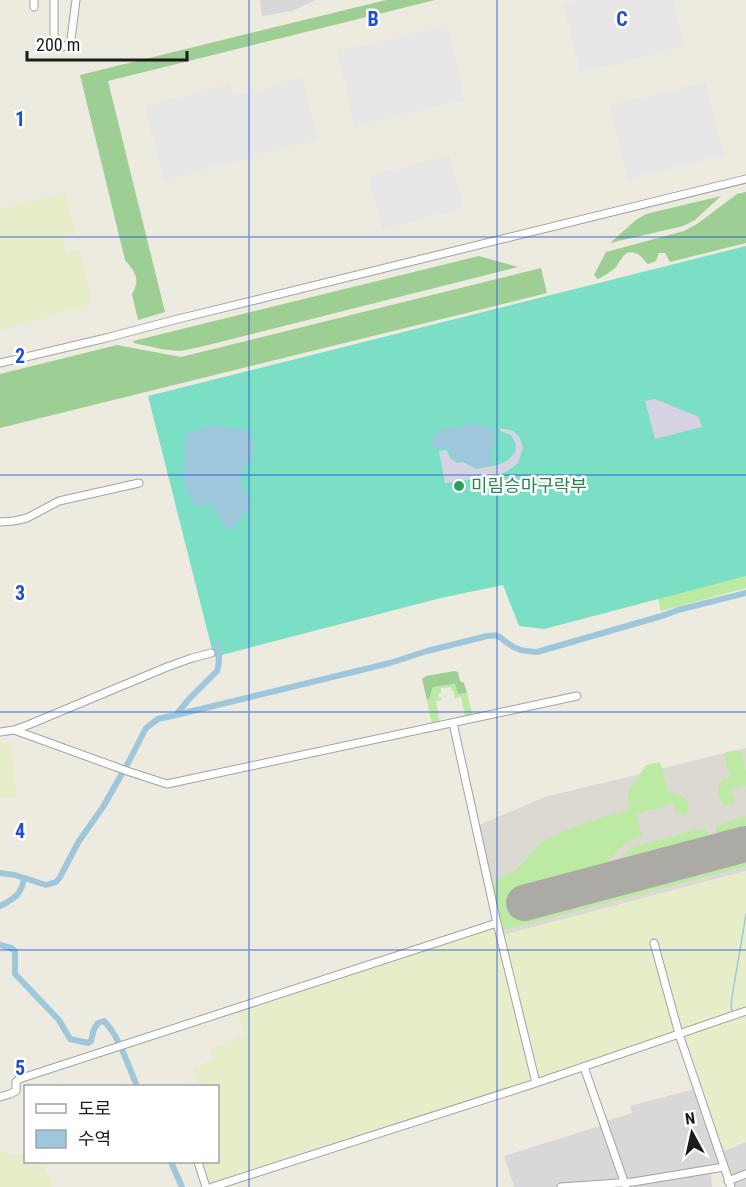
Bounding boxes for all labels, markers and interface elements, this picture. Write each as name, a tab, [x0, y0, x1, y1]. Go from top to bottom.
text: B	[367, 7, 379, 31]
text: C	[616, 7, 628, 31]
scale bar	[27, 24, 188, 62]
text: 200 m	[36, 34, 80, 55]
text: 1	[15, 107, 25, 131]
text: 2	[15, 344, 25, 368]
place label: 미림승마구락부	[471, 475, 587, 496]
marker: 미림승마구락부	[452, 479, 466, 493]
text: 3	[15, 581, 25, 605]
text: 4	[15, 819, 25, 843]
text: 5	[15, 1056, 25, 1080]
legend	[24, 1085, 219, 1163]
text: 도로	[78, 1098, 111, 1119]
north arrow	[662, 1103, 722, 1163]
text: N	[684, 1109, 696, 1129]
text: 수역	[78, 1128, 111, 1149]

